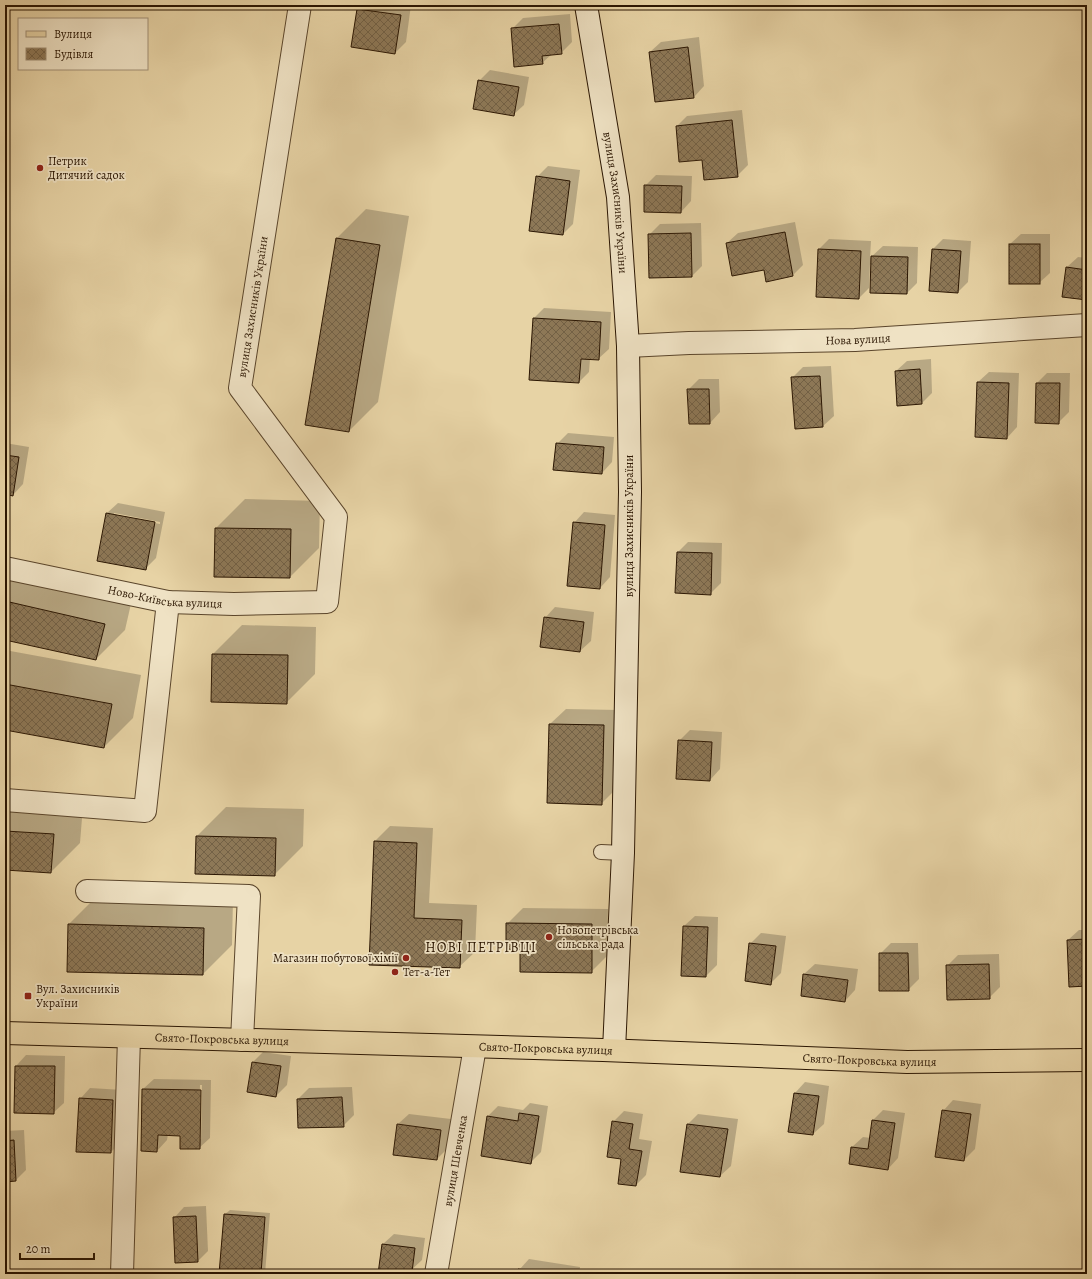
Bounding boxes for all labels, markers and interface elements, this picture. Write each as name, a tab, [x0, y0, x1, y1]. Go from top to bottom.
legend	[18, 18, 148, 70]
text: Вулиця	[54, 26, 92, 42]
text: Будівля	[54, 46, 94, 62]
street label: вулиця Захисників України	[599, 131, 631, 274]
place label: Петрик Дитячий садок	[48, 153, 125, 183]
marker: Петрик Дитячий садок	[35, 163, 45, 173]
street label: вулиця Захисників України	[234, 235, 272, 379]
street label: Нова вулиця	[825, 330, 891, 349]
street label: вулиця Захисників України	[621, 455, 637, 597]
street label: Ново-Київська вулиця	[106, 582, 223, 612]
place label: Новопетрівська сільська рада	[557, 922, 639, 952]
marker: Новопетрівська сільська рада	[544, 932, 554, 942]
district label: НОВІ ПЕТРІВЦІ	[425, 938, 537, 957]
place label: Магазин побутової хімії	[273, 950, 399, 966]
marker: Магазин побутової хімії	[401, 953, 411, 963]
place label: Тет-а-Тет	[403, 964, 451, 980]
marker: Тет-а-Тет	[390, 967, 400, 977]
place label: Вул. Захисників України	[36, 981, 120, 1011]
marker: Вул. Захисників України	[23, 991, 33, 1001]
street label: Свято-Покровська вулиця	[155, 1029, 289, 1049]
street label: Свято-Покровська вулиця	[479, 1038, 613, 1058]
street label: Свято-Покровська вулиця	[802, 1050, 937, 1070]
street label: вулиця Шевченка	[440, 1113, 471, 1208]
scale bar	[20, 1235, 94, 1261]
text: 20 m	[26, 1241, 50, 1257]

